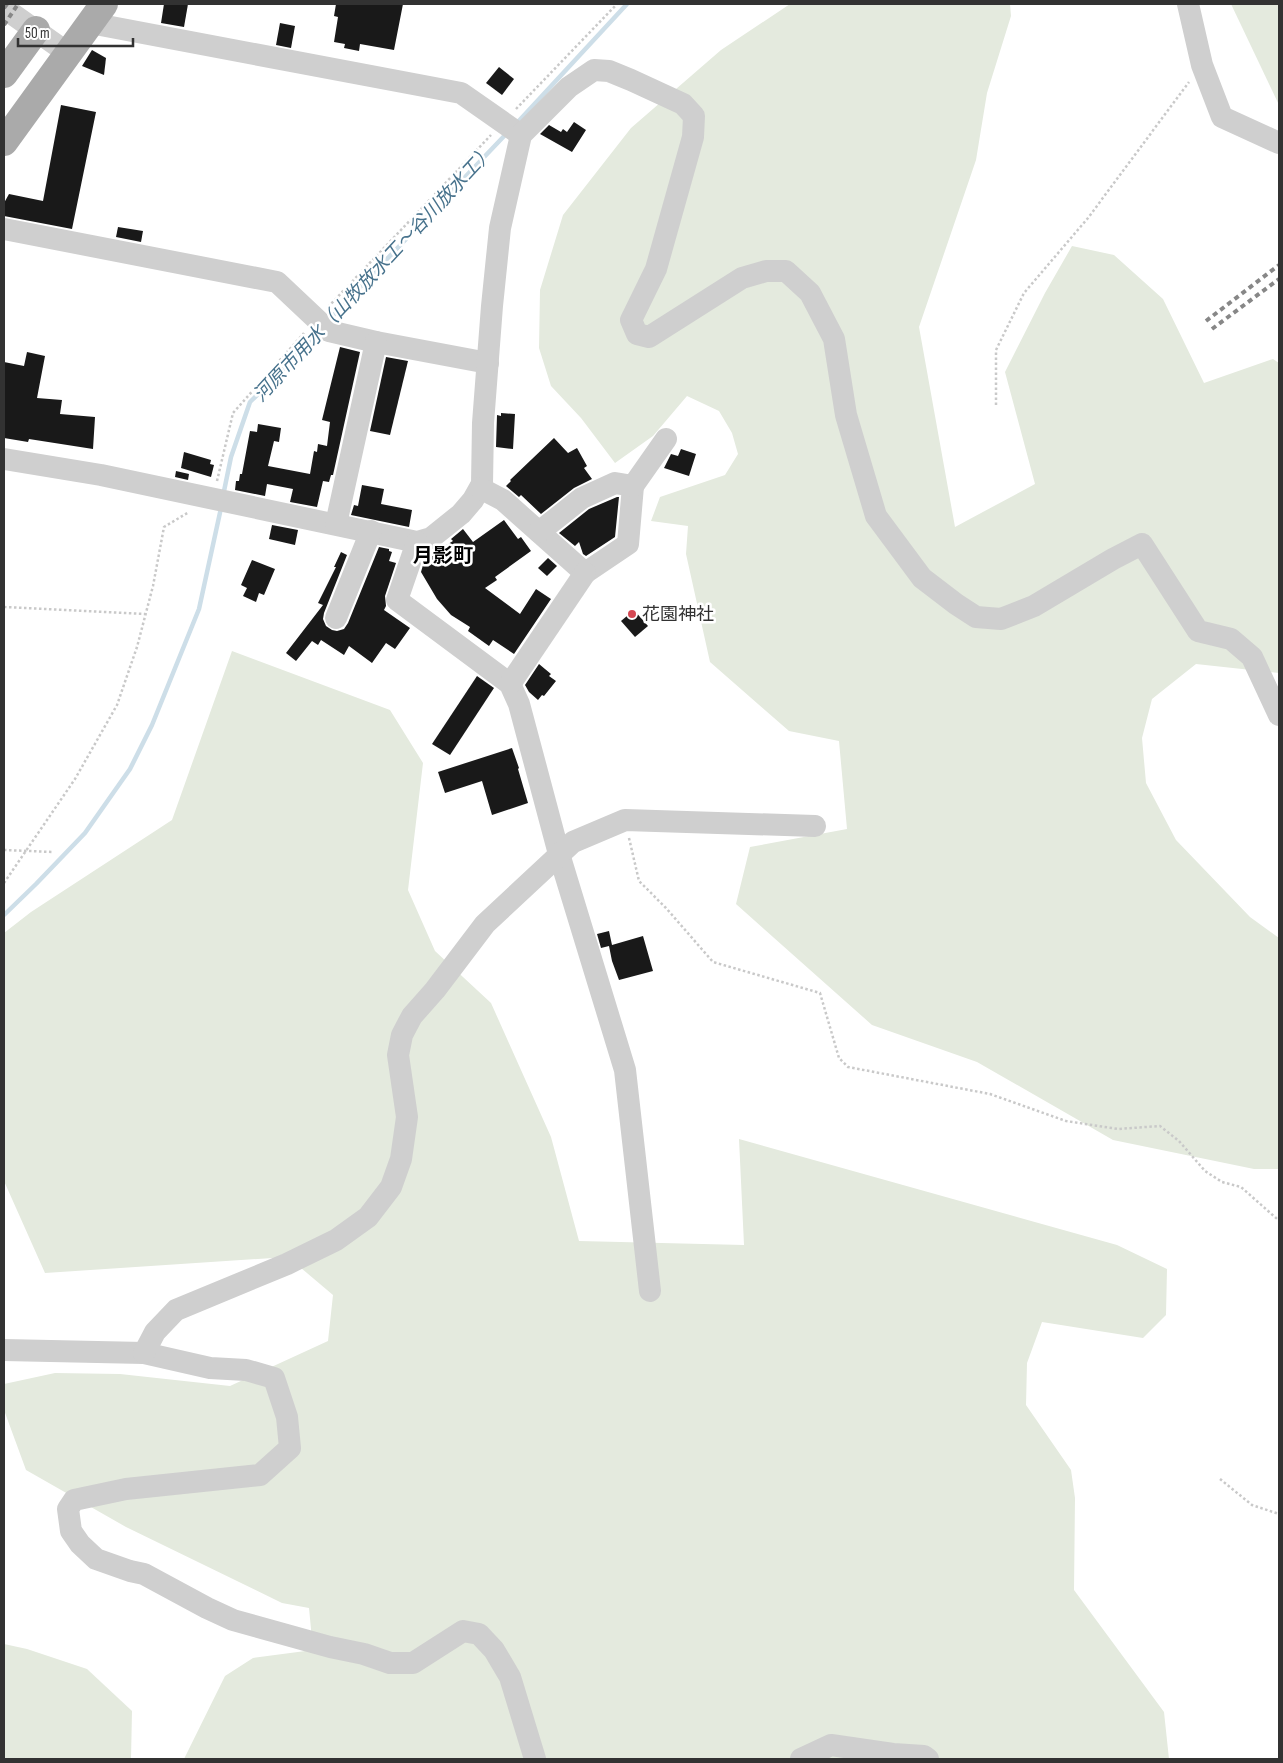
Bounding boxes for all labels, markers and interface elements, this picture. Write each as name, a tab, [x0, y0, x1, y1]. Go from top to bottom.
scale bar	[18, 15, 132, 47]
text: 50 m	[25, 24, 50, 43]
water label: 河原市用水（山牧放水工～谷川放水工）	[249, 141, 499, 407]
district label: 月影町	[413, 544, 473, 568]
place label: 花園神社	[642, 604, 714, 625]
marker: 花園神社	[626, 608, 638, 620]

